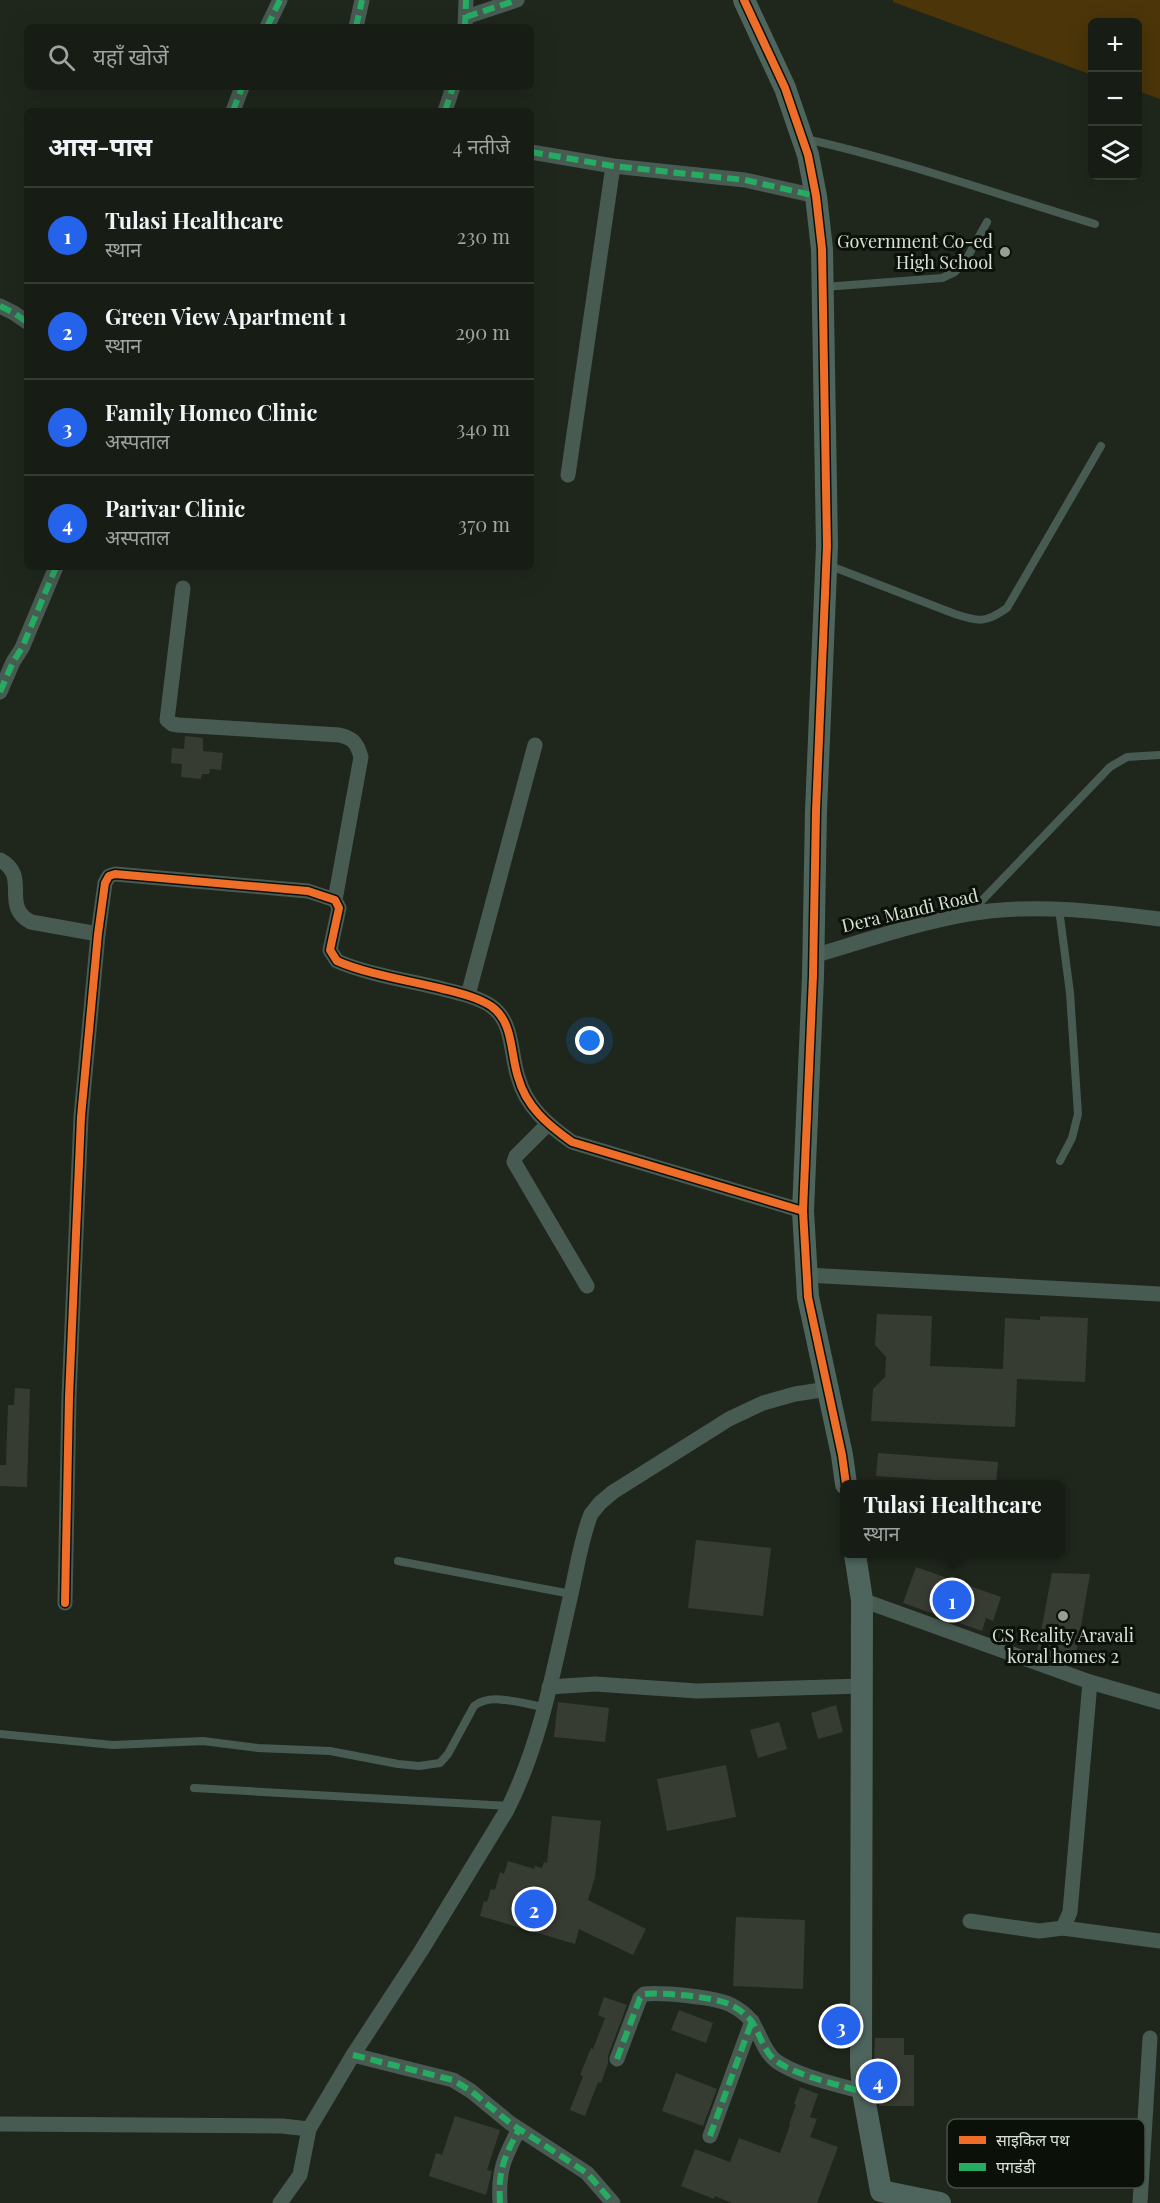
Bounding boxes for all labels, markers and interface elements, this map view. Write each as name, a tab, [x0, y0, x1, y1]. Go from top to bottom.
map controls	[1088, 18, 1142, 180]
button: +	[1088, 18, 1142, 72]
search box	[24, 24, 534, 90]
icon: search	[45, 41, 78, 74]
text: यहाँ खोजें	[93, 41, 169, 71]
button: −	[1088, 72, 1142, 126]
button: layers	[1088, 126, 1142, 180]
text: आस-पास	[48, 128, 152, 163]
text: 4 नतीजे	[453, 132, 510, 159]
text: Tulasi Healthcare	[105, 205, 283, 235]
text: 1	[64, 222, 71, 249]
text: 230 m	[457, 222, 510, 249]
place label: Government Co-ed High School	[837, 229, 994, 274]
text: स्थान	[105, 235, 141, 262]
marker: Government Co-ed High School	[998, 245, 1012, 259]
text: Green View Apartment 1	[105, 301, 347, 331]
text: 2	[62, 318, 73, 345]
text: 290 m	[456, 318, 510, 345]
text: स्थान	[105, 331, 141, 358]
text: Family Homeo Clinic	[105, 397, 317, 427]
text: 3	[63, 414, 72, 441]
text: 340 m	[456, 414, 510, 441]
text: अस्पताल	[105, 427, 170, 454]
text: Parivar Clinic	[105, 493, 245, 523]
text: 4	[62, 510, 73, 537]
text: 370 m	[458, 510, 510, 537]
text: अस्पताल	[105, 523, 170, 550]
street label: Dera Mandi Road	[839, 882, 981, 937]
your location	[575, 1026, 604, 1055]
popup	[840, 1480, 1065, 1558]
text: Tulasi Healthcare	[863, 1489, 1042, 1519]
text: स्थान	[863, 1519, 900, 1546]
pin: 1	[932, 1578, 972, 1622]
marker: CS Reality Aravali koral homes 2	[1056, 1609, 1070, 1623]
place label: CS Reality Aravali koral homes 2	[992, 1623, 1134, 1668]
pin: 2	[514, 1886, 554, 1932]
pin: 3	[822, 2004, 860, 2048]
pin: 4	[858, 2058, 898, 2104]
legend	[947, 2119, 1145, 2188]
text: साइकिल पथ	[996, 2129, 1070, 2150]
text: पगडंडी	[996, 2156, 1036, 2177]

